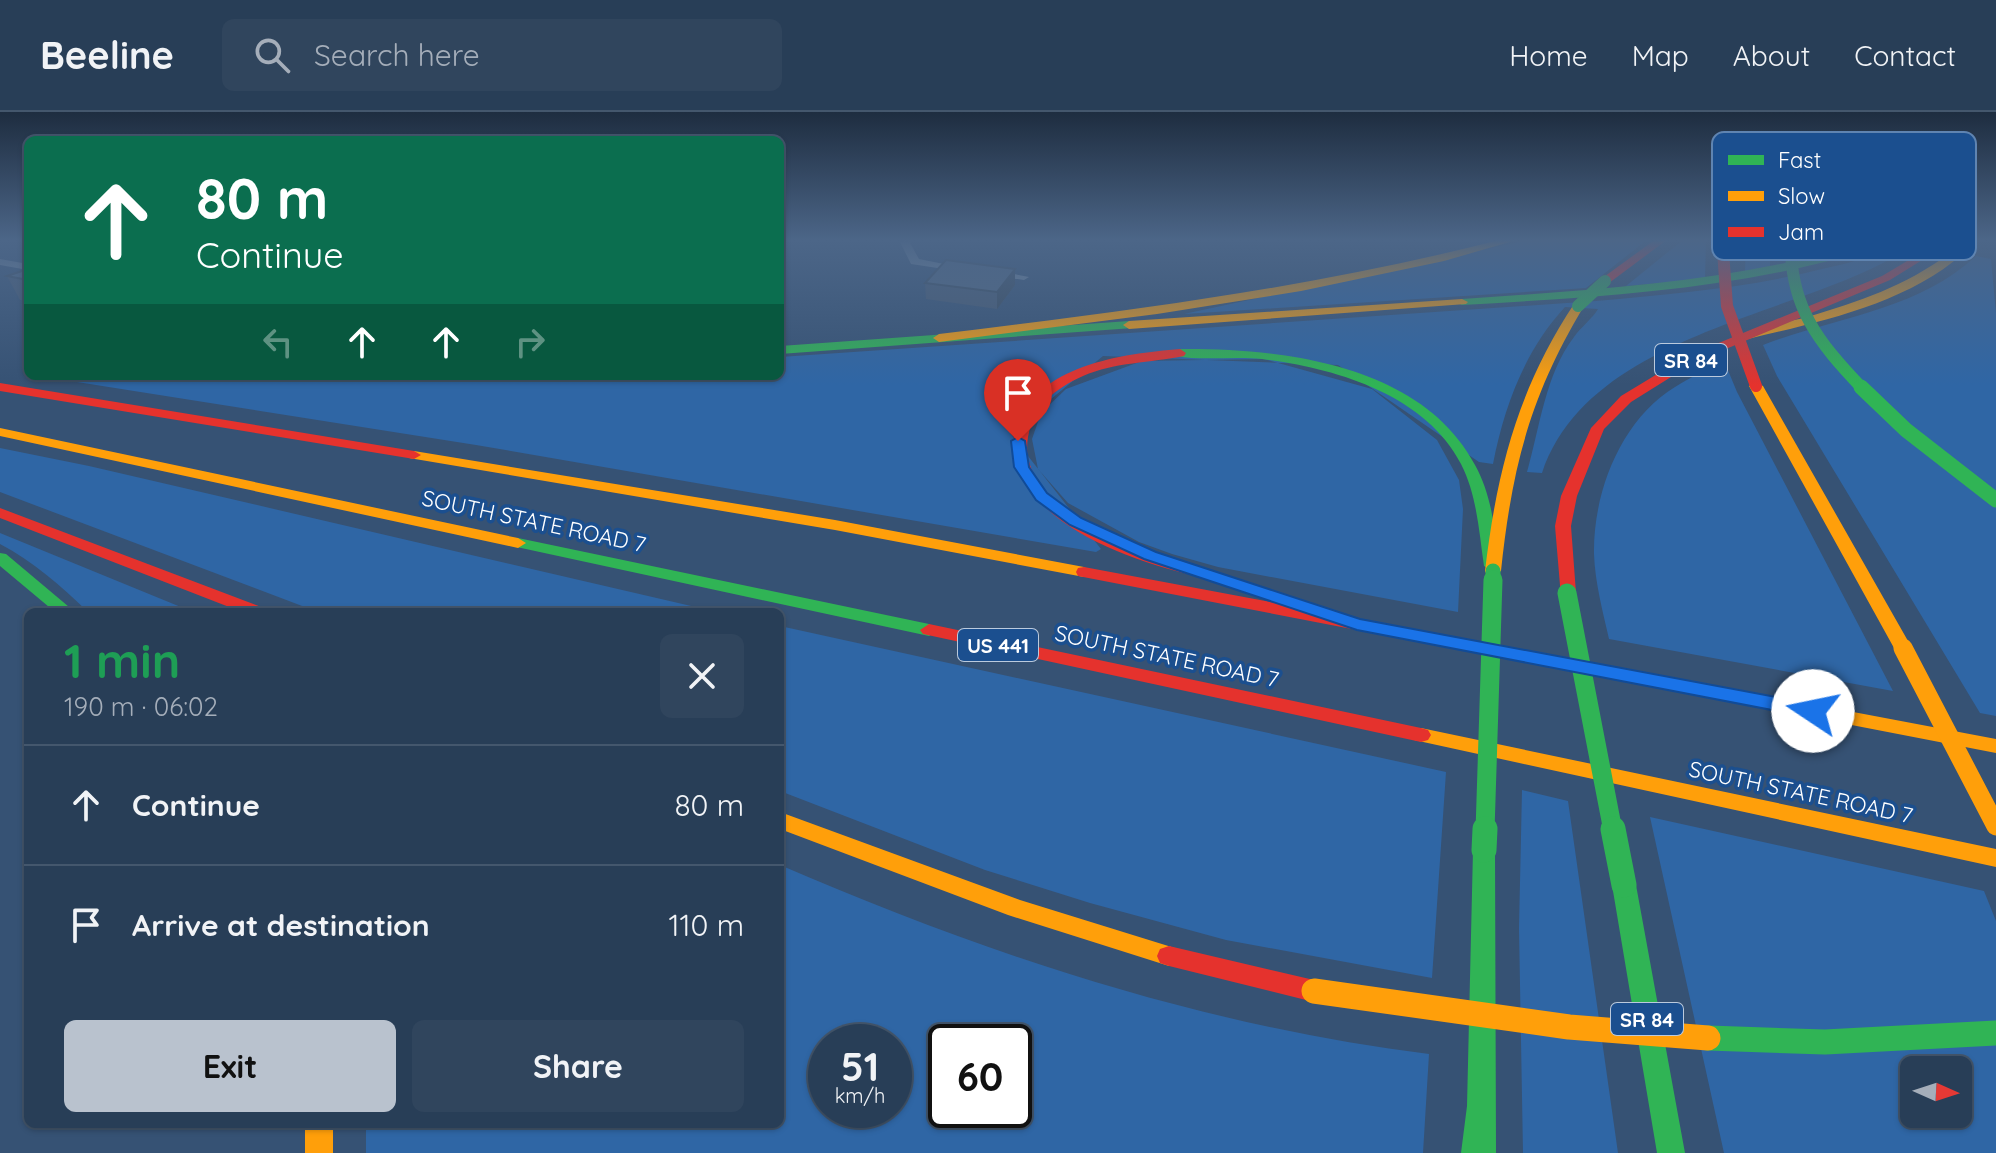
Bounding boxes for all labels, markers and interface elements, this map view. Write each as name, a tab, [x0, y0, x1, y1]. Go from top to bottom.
search box	[222, 19, 782, 91]
text: Beeline	[40, 31, 174, 79]
icon: search	[250, 33, 294, 77]
text: Search here	[314, 36, 480, 74]
text: Home	[1509, 38, 1588, 73]
text: Map	[1632, 38, 1689, 73]
text: About	[1733, 38, 1810, 73]
text: Contact	[1854, 38, 1956, 73]
legend	[1712, 132, 1976, 260]
text: Fast	[1778, 146, 1821, 174]
text: 80 m	[196, 163, 328, 233]
icon: ahead	[64, 168, 168, 272]
text: Slow	[1778, 182, 1825, 210]
text: Jam	[1778, 218, 1824, 246]
text: Continue	[196, 232, 344, 277]
icon: left	[256, 320, 300, 364]
icon: ahead	[340, 320, 384, 364]
icon: ahead	[424, 320, 468, 364]
icon: right	[508, 320, 552, 364]
road number: SR 84	[1655, 344, 1727, 376]
pin	[984, 359, 1052, 441]
icon: arrive	[996, 371, 1040, 415]
street label: SOUTH STATE ROAD 7	[420, 484, 648, 558]
street label: SOUTH STATE ROAD 7	[1053, 619, 1281, 693]
road number: US 441	[958, 629, 1038, 661]
text: 1 min	[64, 630, 180, 690]
button: close	[660, 634, 744, 718]
position arrow	[1771, 669, 1855, 753]
text: 190 m · 06:02	[64, 690, 218, 723]
street label: SOUTH STATE ROAD 7	[1687, 755, 1915, 829]
icon: ahead	[64, 783, 108, 827]
text: Continue	[132, 786, 260, 824]
text: 80 m	[674, 786, 744, 824]
icon: arrive	[64, 903, 108, 947]
text: Arrive at destination	[132, 906, 430, 944]
text: 110 m	[668, 906, 744, 944]
road number: SR 84	[1611, 1003, 1683, 1035]
button: Exit	[64, 1020, 396, 1112]
button: Share	[412, 1020, 744, 1112]
speed limit sign: 60	[928, 1024, 1032, 1128]
text: 51	[841, 1041, 879, 1091]
north arrow	[1900, 1056, 1972, 1128]
map controls	[1900, 1056, 1972, 1128]
text: km/h	[835, 1083, 885, 1108]

